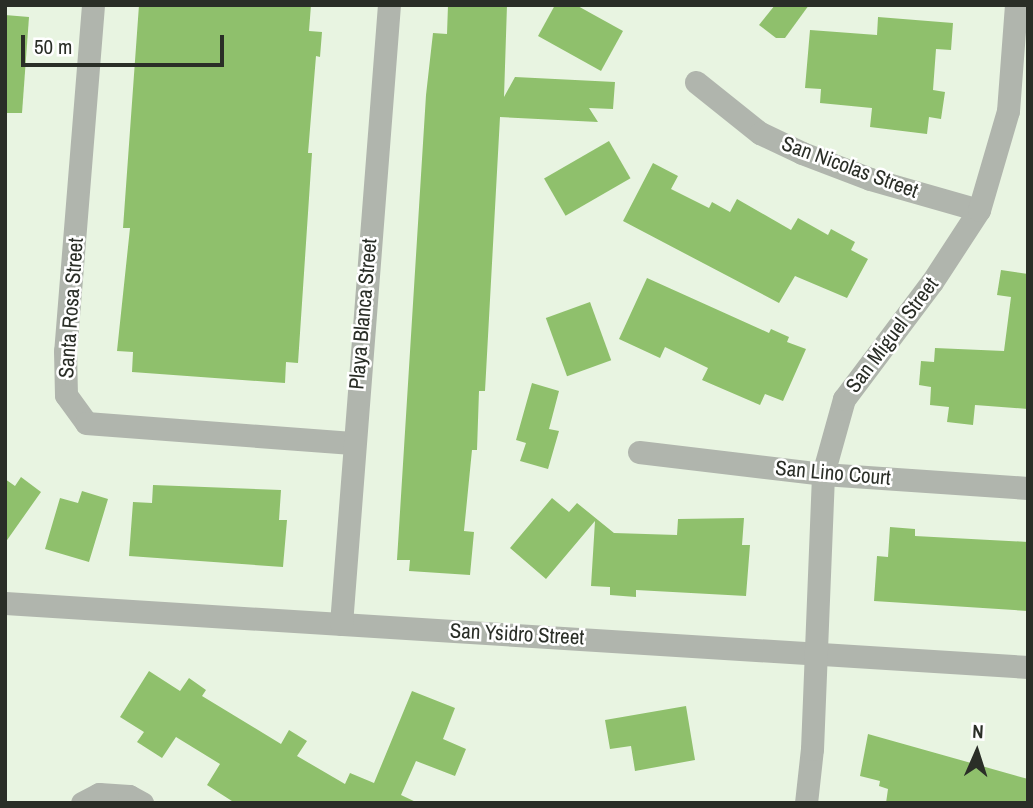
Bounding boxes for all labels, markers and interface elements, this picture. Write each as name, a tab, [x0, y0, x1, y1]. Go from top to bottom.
scale bar	[24, 21, 228, 65]
text: 50 m	[34, 32, 72, 61]
street label: San Nicolas Street	[778, 131, 922, 203]
street label: Santa Rosa Street	[54, 237, 88, 379]
street label: Playa Blanca Street	[344, 238, 382, 390]
street label: San Miguel Street	[840, 272, 944, 398]
street label: San Lino Court	[774, 455, 892, 491]
street label: San Ysidro Street	[449, 618, 585, 650]
north arrow	[942, 717, 1012, 787]
text: N	[972, 718, 984, 744]

